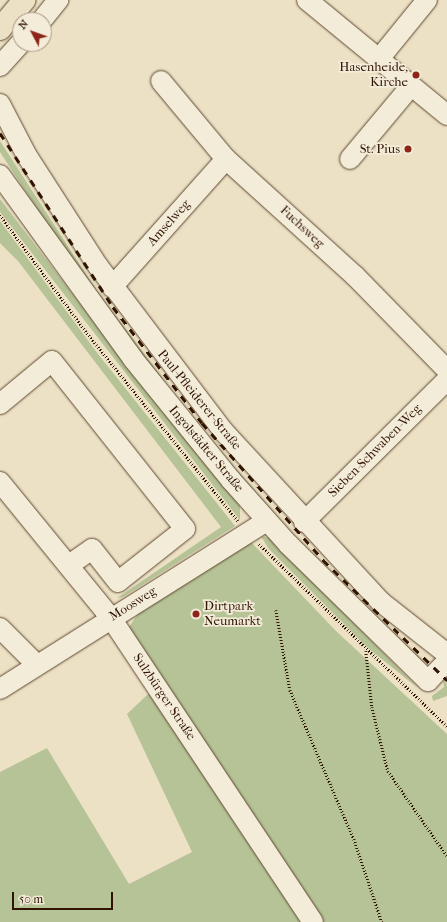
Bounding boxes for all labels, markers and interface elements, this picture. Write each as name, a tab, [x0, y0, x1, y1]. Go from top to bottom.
north arrow	[12, 12, 52, 52]
text: N	[16, 17, 31, 32]
place label: Hasenheide, Kirche	[339, 60, 408, 91]
marker: Hasenheide, Kirche	[411, 70, 421, 80]
place label: St. Pius	[360, 141, 400, 157]
marker: St. Pius	[403, 144, 413, 154]
street label: Amselweg	[144, 197, 194, 249]
street label: Fuchsweg	[277, 203, 327, 251]
street label: Paul-Pfleiderer-Straße	[154, 347, 244, 453]
street label: Sieben-Schwaben-Weg	[325, 401, 425, 501]
street label: Ingolstädter Straße	[165, 403, 247, 495]
street label: Moosweg	[107, 583, 159, 625]
place label: Dirtpark Neumarkt	[204, 599, 261, 630]
marker: Dirtpark Neumarkt	[191, 609, 201, 619]
street label: Sulzbürger Straße	[129, 651, 199, 743]
scale bar	[14, 884, 115, 910]
text: 50 m	[19, 892, 43, 906]

